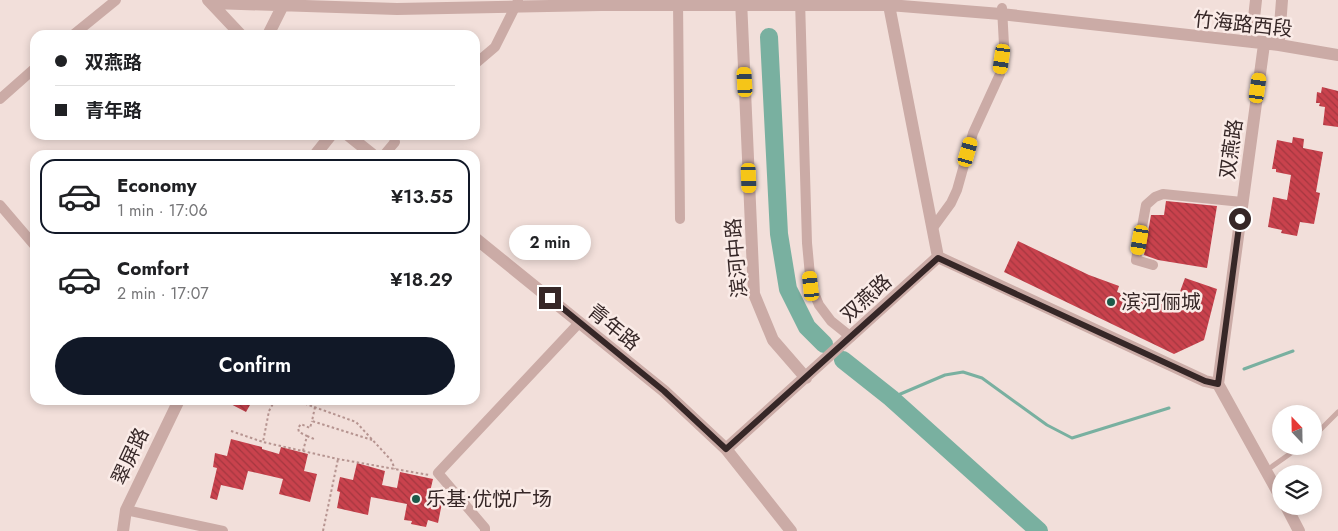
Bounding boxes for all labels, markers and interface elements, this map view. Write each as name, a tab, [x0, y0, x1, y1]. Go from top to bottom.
street label: 竹海路西段	[1192, 5, 1294, 44]
car	[992, 43, 1011, 75]
text: 双燕路	[85, 49, 142, 76]
car	[736, 67, 753, 97]
car	[1248, 72, 1267, 104]
text: 青年路	[85, 97, 142, 124]
street label: 双燕路	[1213, 117, 1250, 181]
car	[956, 136, 979, 168]
car	[740, 163, 757, 193]
text: Economy	[117, 172, 197, 199]
icon: car	[57, 174, 102, 219]
text: ¥13.55	[391, 183, 453, 210]
text: 1 min · 17:06	[117, 199, 208, 222]
route start	[1229, 208, 1251, 230]
street label: 滨河中路	[719, 217, 754, 299]
car	[1130, 224, 1149, 256]
callout: 2 min	[509, 226, 591, 260]
text: 2 min	[529, 231, 571, 254]
text: Comfort	[117, 255, 189, 282]
icon: car	[57, 257, 102, 302]
text: ¥18.29	[390, 266, 453, 293]
street label: 双燕路	[834, 268, 898, 329]
car	[801, 270, 820, 302]
text: 2 min · 17:07	[117, 282, 209, 305]
route end	[539, 287, 561, 309]
place label: 滨河俪城	[1121, 288, 1201, 317]
marker: 滨河俪城	[1105, 296, 1117, 308]
street label: 青年路	[581, 297, 646, 358]
button: Confirm	[55, 337, 455, 395]
north arrow	[1272, 405, 1322, 455]
map controls	[1272, 405, 1322, 515]
street label: 翠屏路	[105, 423, 156, 490]
button: layers	[1272, 465, 1322, 515]
place label: 乐基•优悦广场	[426, 485, 552, 514]
marker: 乐基•优悦广场	[410, 493, 422, 505]

